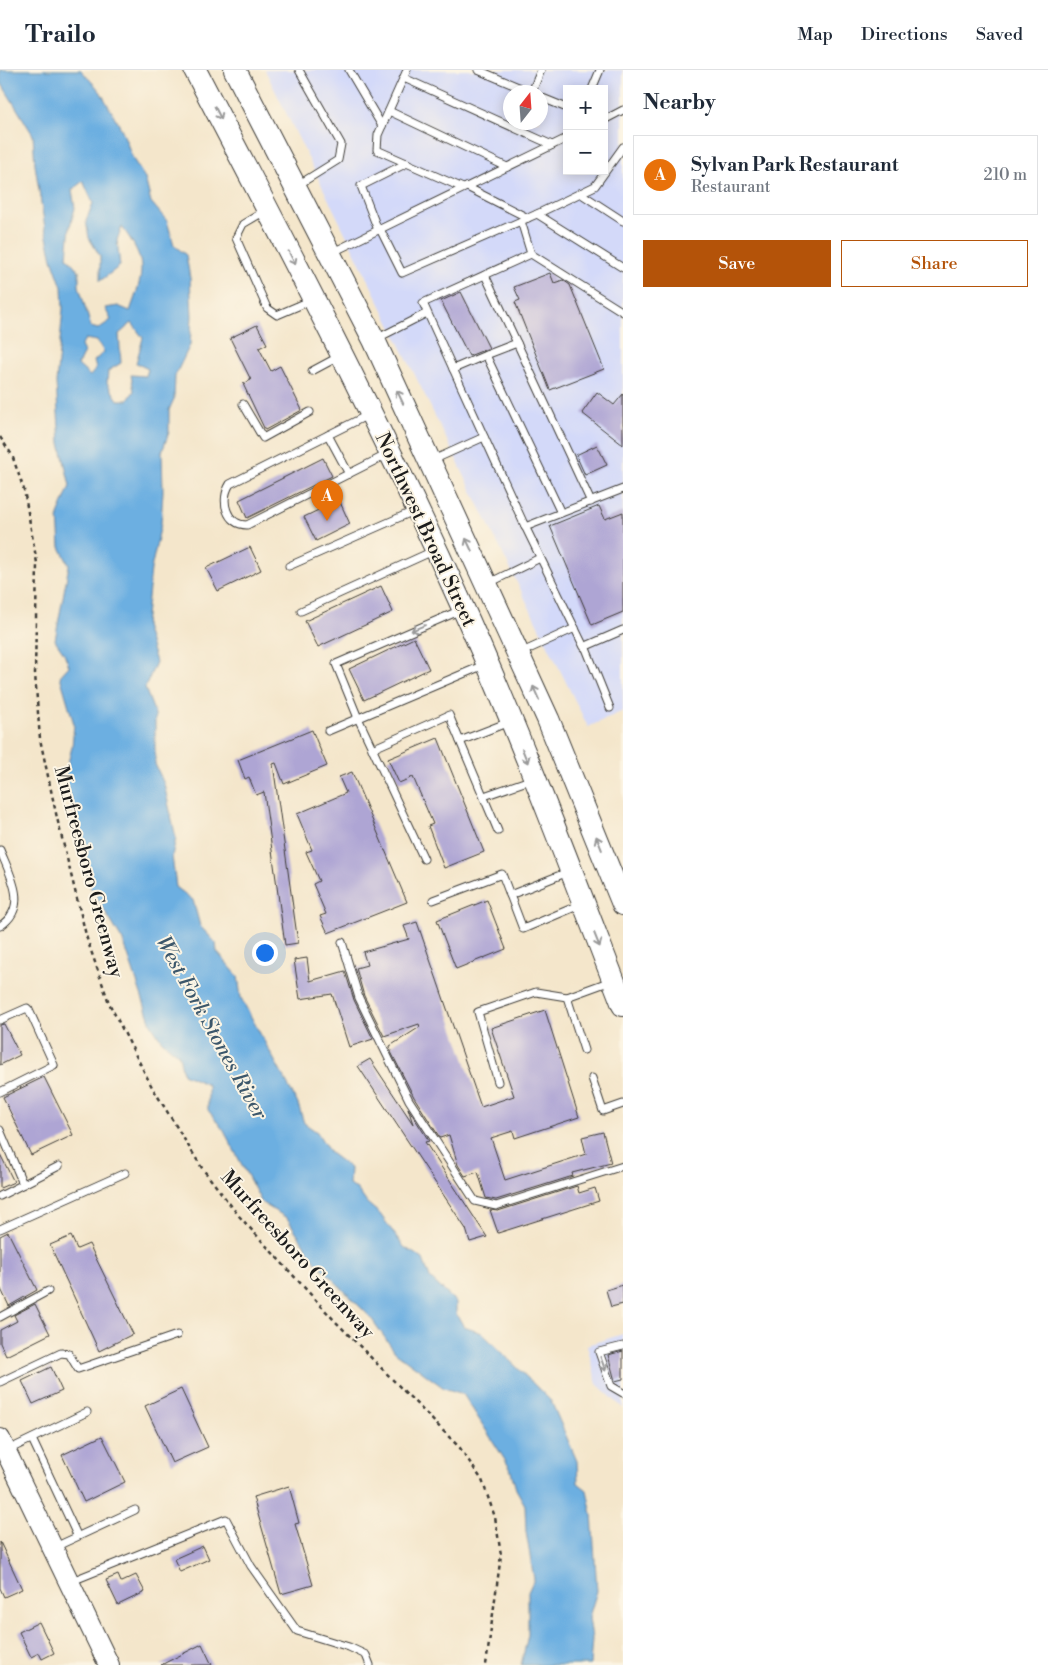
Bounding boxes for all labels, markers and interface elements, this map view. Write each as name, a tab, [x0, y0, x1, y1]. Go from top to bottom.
text: Trailo	[25, 20, 96, 50]
text: Map	[797, 23, 833, 46]
text: Directions	[861, 23, 948, 46]
text: Saved	[976, 23, 1023, 46]
north arrow	[503, 85, 548, 130]
map controls	[563, 85, 608, 175]
button: +	[563, 85, 608, 130]
text: Nearby	[643, 90, 716, 116]
one-way arrow	[213, 106, 223, 121]
button: −	[563, 130, 608, 175]
text: Sylvan Park Restaurant	[691, 153, 898, 177]
text: A	[654, 165, 666, 185]
text: 210 m	[983, 165, 1027, 185]
text: Restaurant	[691, 177, 770, 197]
button: Save	[643, 240, 831, 287]
button: Share	[841, 240, 1028, 287]
one-way arrow	[287, 250, 297, 265]
one-way arrow	[395, 390, 405, 405]
street label: Northwest Broad Street	[369, 429, 481, 631]
pin: A	[311, 480, 343, 521]
one-way arrow	[464, 538, 473, 553]
one-way arrow	[411, 624, 426, 634]
one-way arrow	[531, 686, 540, 701]
one-way arrow	[521, 748, 530, 763]
street label: Murfreesboro Greenway	[48, 763, 128, 981]
one-way arrow	[593, 835, 602, 850]
water label: West Fork Stones River	[150, 932, 273, 1125]
one-way arrow	[593, 932, 602, 947]
your location	[252, 940, 278, 966]
street label: Murfreesboro Greenway	[215, 1166, 379, 1345]
one-way arrow	[599, 1356, 608, 1371]

